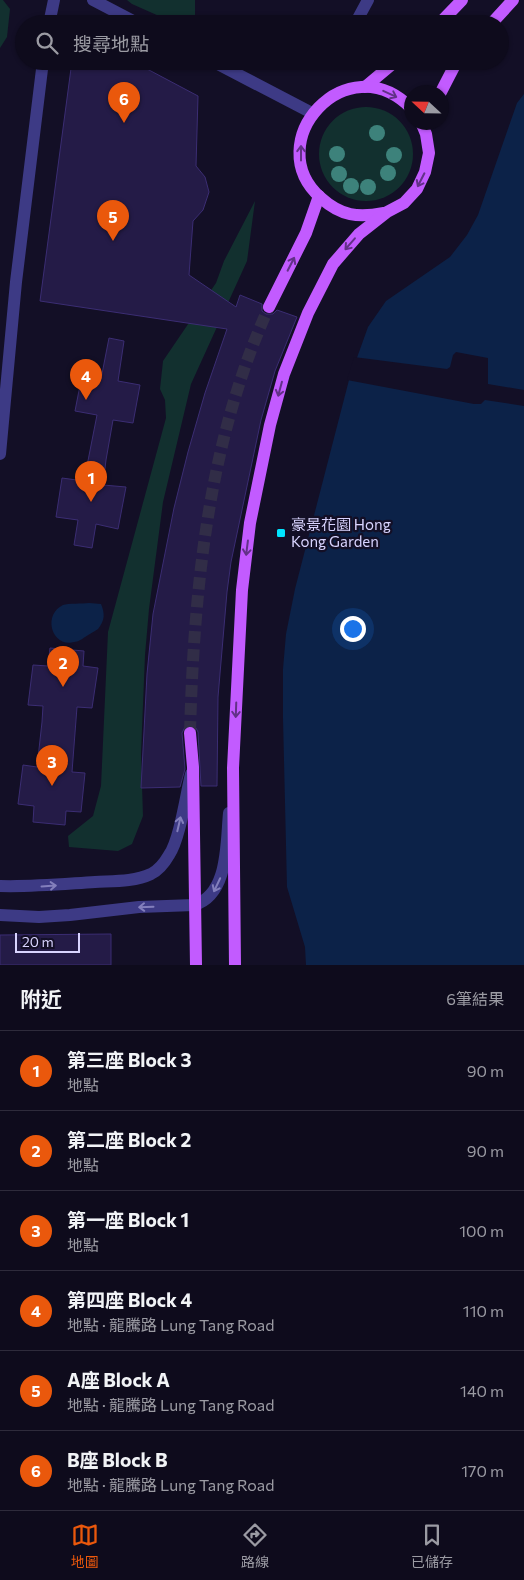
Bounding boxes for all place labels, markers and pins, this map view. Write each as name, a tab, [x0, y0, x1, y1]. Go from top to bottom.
pin: 6	[108, 82, 140, 123]
pin: 5	[97, 200, 129, 241]
pin: 4	[70, 359, 102, 400]
pin: 1	[75, 461, 107, 502]
place label: 豪景花園 Hong Kong Garden	[291, 515, 391, 550]
marker: 豪景花園 Hong Kong Garden	[275, 527, 287, 539]
pin: 2	[47, 646, 79, 687]
pin: 3	[36, 745, 68, 786]

